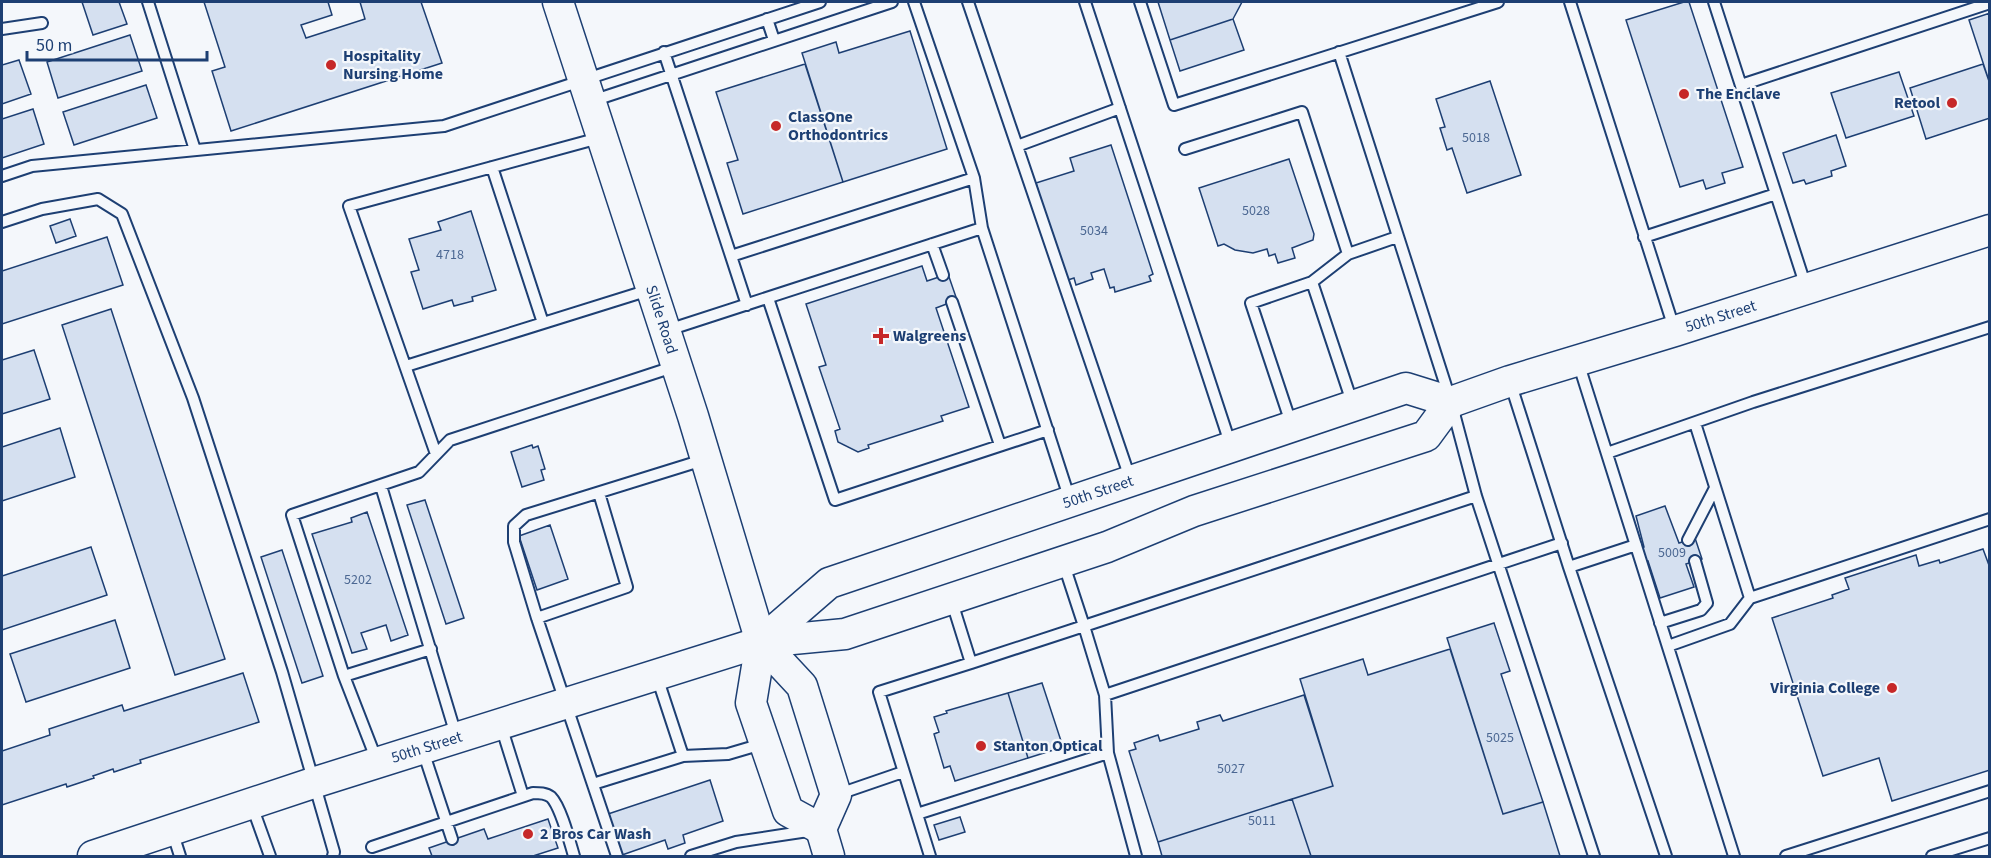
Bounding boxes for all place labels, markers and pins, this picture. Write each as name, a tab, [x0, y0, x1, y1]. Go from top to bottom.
place label: Hospitality Nursing Home	[343, 45, 443, 85]
marker: Hospitality Nursing Home	[324, 58, 338, 72]
place label: The Enclave	[1696, 83, 1780, 105]
marker: The Enclave	[1677, 87, 1691, 101]
place label: Retool	[1894, 92, 1940, 114]
marker: Retool	[1945, 96, 1959, 110]
place label: ClassOne Orthodontrics	[788, 106, 888, 146]
marker: ClassOne Orthodontrics	[769, 119, 783, 133]
place label: Walgreens	[893, 325, 966, 347]
marker: Walgreens	[874, 329, 888, 343]
place label: Virginia College	[1769, 677, 1880, 699]
marker: Virginia College	[1885, 681, 1899, 695]
place label: Stanton Optical	[993, 735, 1103, 757]
marker: Stanton Optical	[974, 739, 988, 753]
place label: 2 Bros Car Wash	[540, 823, 651, 845]
marker: 2 Bros Car Wash	[521, 827, 535, 841]

